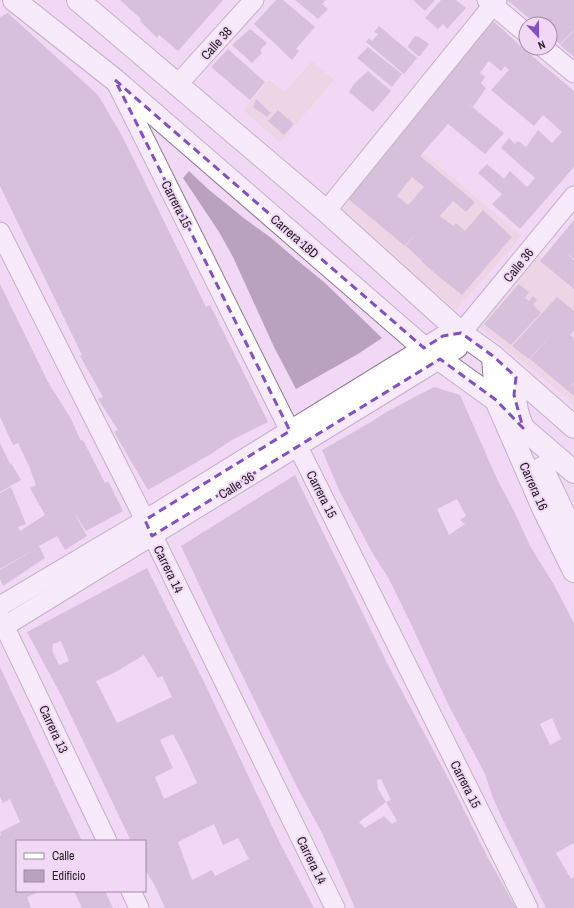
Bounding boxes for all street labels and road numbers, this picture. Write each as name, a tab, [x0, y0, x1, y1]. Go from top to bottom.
street label: Calle 38	[197, 23, 236, 64]
street label: Carrera 15	[157, 178, 196, 231]
street label: Carrera 18D	[267, 211, 323, 262]
street label: Calle 36	[499, 245, 537, 286]
street label: Carrera 16	[515, 459, 552, 513]
street label: Calle 36	[215, 468, 257, 503]
street label: Carrera 15	[302, 468, 341, 521]
street label: Carrera 14	[150, 543, 187, 596]
street label: Carrera 13	[35, 703, 72, 756]
street label: Carrera 15	[446, 758, 485, 811]
street label: Carrera 14	[293, 834, 330, 887]

